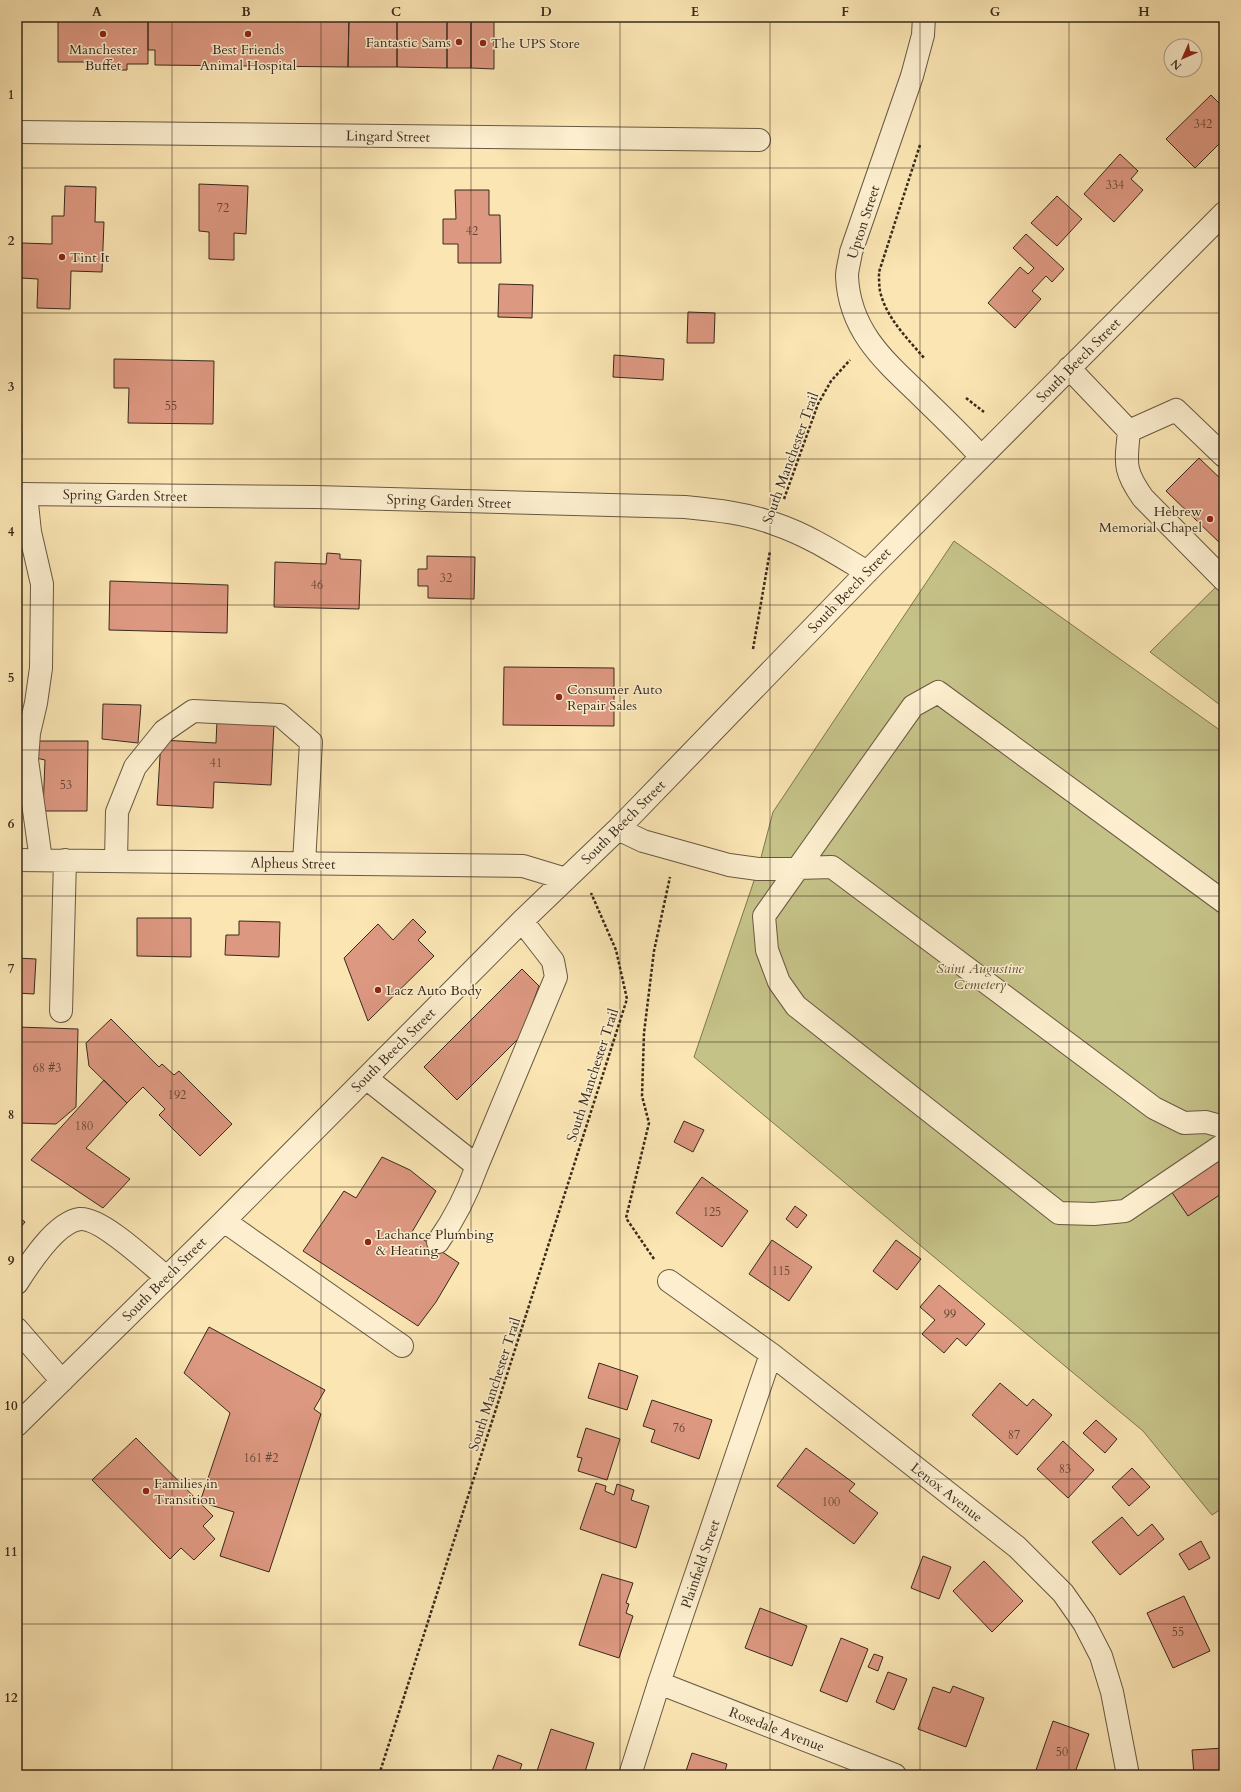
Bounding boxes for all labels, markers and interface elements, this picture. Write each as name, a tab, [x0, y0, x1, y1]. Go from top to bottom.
text: A	[92, 3, 102, 21]
text: B	[241, 3, 251, 21]
text: C	[391, 3, 401, 21]
text: D	[540, 3, 552, 21]
text: E	[691, 3, 699, 21]
text: F	[841, 3, 849, 21]
text: G	[990, 3, 1001, 21]
text: H	[1138, 3, 1150, 21]
marker: Manchester Buffet	[98, 29, 108, 39]
marker: Best Friends Animal Hospital	[243, 29, 253, 39]
place label: Fantastic Sams	[366, 33, 451, 52]
place label: The UPS Store	[491, 34, 580, 53]
marker: Fantastic Sams	[454, 37, 464, 47]
marker: The UPS Store	[478, 38, 488, 48]
north arrow	[1163, 38, 1203, 78]
place label: Manchester Buffet	[69, 40, 138, 75]
place label: Best Friends Animal Hospital	[200, 40, 297, 75]
text: N	[1167, 56, 1185, 73]
text: 1	[8, 86, 14, 104]
house number: 342	[1194, 116, 1212, 132]
street label: Lingard Street	[346, 126, 431, 147]
house number: 334	[1106, 177, 1124, 193]
street label: Upton Street	[843, 182, 884, 261]
house number: 72	[217, 200, 229, 216]
house number: 42	[466, 223, 478, 239]
text: 2	[8, 232, 15, 250]
place label: Tint It	[70, 248, 110, 267]
marker: Tint It	[57, 252, 67, 262]
street label: South Beech Street	[1032, 314, 1125, 407]
text: 3	[8, 378, 15, 396]
street label: South Manchester Trail	[758, 389, 823, 527]
house number: 55	[165, 398, 177, 414]
street label: Spring Garden Street	[63, 485, 188, 506]
street label: Spring Garden Street	[386, 490, 512, 513]
place label: Hebrew Memorial Chapel	[1099, 502, 1203, 537]
marker: Hebrew Memorial Chapel	[1205, 514, 1215, 524]
text: 4	[8, 523, 15, 541]
street label: South Beech Street	[804, 543, 895, 637]
house number: 32	[440, 570, 452, 586]
house number: 46	[311, 577, 323, 593]
text: 5	[8, 669, 14, 687]
place label: Consumer Auto Repair Sales	[567, 680, 663, 715]
marker: Consumer Auto Repair Sales	[554, 692, 564, 702]
house number: 41	[210, 755, 222, 771]
street label: South Beech Street	[577, 776, 670, 869]
house number: 53	[60, 777, 72, 793]
text: 6	[8, 815, 15, 833]
street label: Alpheus Street	[250, 853, 336, 874]
park label: Saint Augustine Cemetery	[936, 959, 1024, 994]
text: 7	[8, 960, 15, 978]
place label: Lacz Auto Body	[386, 981, 483, 1000]
marker: Lacz Auto Body	[373, 985, 383, 995]
street label: South Beech Street	[347, 1004, 440, 1097]
street label: South Manchester Trail	[562, 1006, 623, 1144]
house number: 68 #3	[33, 1060, 61, 1076]
house number: 192	[168, 1087, 186, 1103]
text: 8	[8, 1106, 14, 1124]
house number: 180	[75, 1118, 93, 1134]
house number: 125	[703, 1204, 721, 1220]
place label: Lachance Plumbing & Heating	[376, 1225, 494, 1260]
street label: South Beech Street	[118, 1233, 211, 1326]
marker: Lachance Plumbing & Heating	[363, 1237, 373, 1247]
text: 9	[8, 1252, 15, 1270]
house number: 115	[772, 1263, 790, 1279]
house number: 99	[944, 1306, 956, 1322]
street label: South Manchester Trail	[464, 1315, 525, 1453]
text: 10	[4, 1397, 18, 1415]
house number: 76	[673, 1420, 685, 1436]
house number: 87	[1008, 1427, 1020, 1443]
house number: 161 #2	[244, 1450, 278, 1466]
street label: Lenox Avenue	[907, 1458, 987, 1526]
house number: 83	[1059, 1461, 1071, 1477]
place label: Families in Transition	[154, 1474, 218, 1509]
marker: Families in Transition	[141, 1486, 151, 1496]
house number: 100	[822, 1494, 840, 1510]
street label: Plainfield Street	[676, 1517, 725, 1611]
text: 11	[4, 1543, 18, 1561]
house number: 55	[1172, 1624, 1184, 1640]
text: 12	[4, 1689, 18, 1707]
street label: Rosedale Avenue	[726, 1703, 827, 1756]
house number: 50	[1056, 1744, 1068, 1760]

